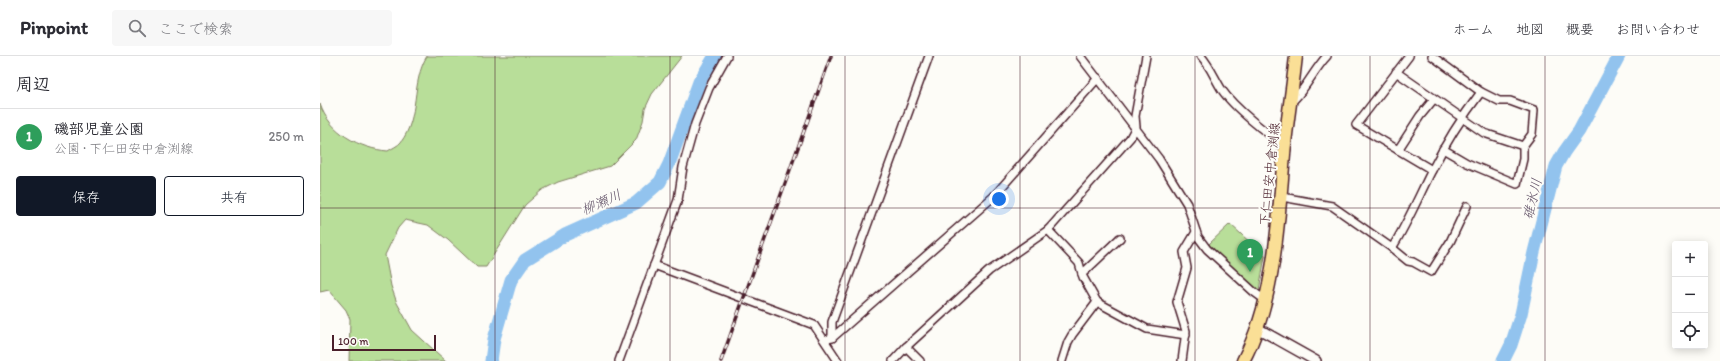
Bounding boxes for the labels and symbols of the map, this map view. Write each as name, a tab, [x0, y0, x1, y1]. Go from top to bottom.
street label: 下仁田安中倉渕線	[1257, 121, 1282, 227]
water label: 碓氷川	[1519, 177, 1545, 221]
water label: 柳瀬川	[579, 186, 624, 219]
your location	[989, 189, 1009, 209]
pin: 1	[1237, 239, 1263, 272]
scale bar	[332, 333, 436, 352]

